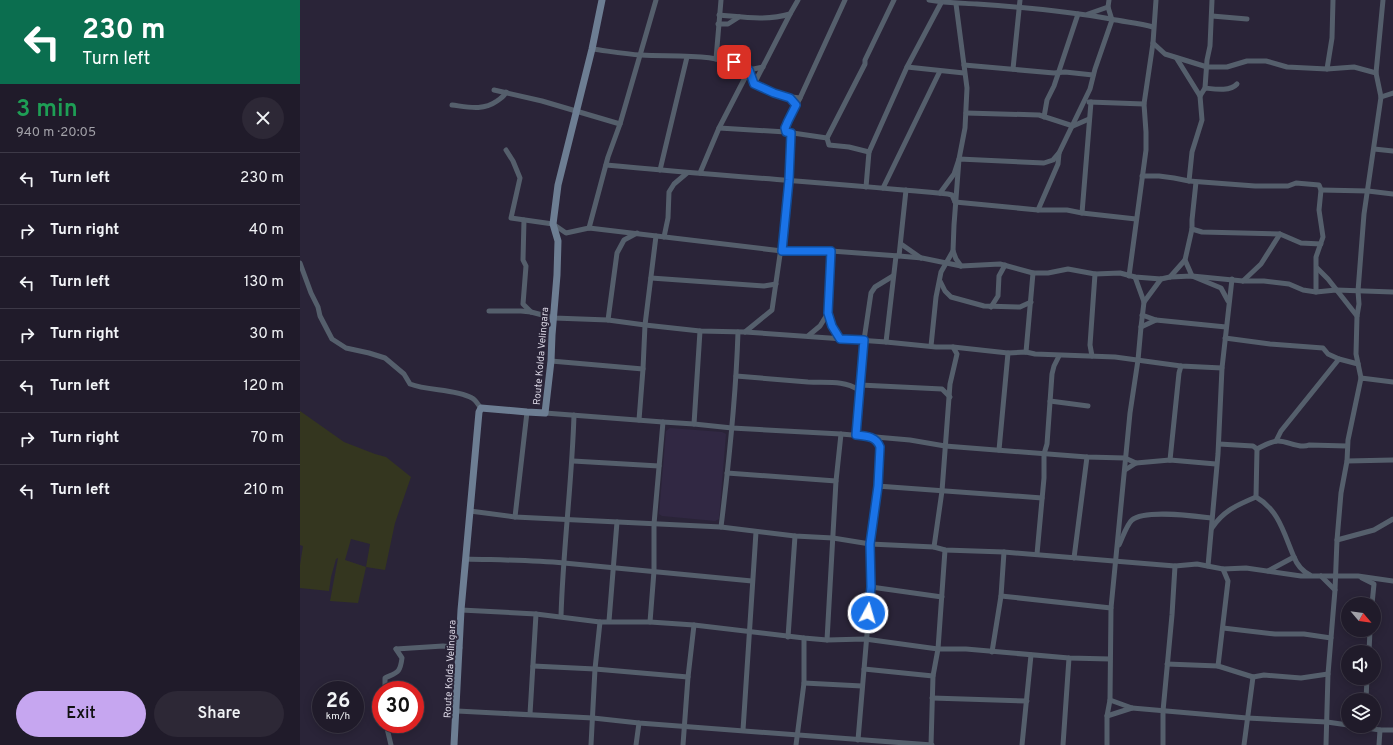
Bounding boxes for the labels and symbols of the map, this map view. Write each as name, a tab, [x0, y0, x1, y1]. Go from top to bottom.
pin	[717, 45, 751, 79]
street label: Route Kolda Velingara	[531, 307, 552, 406]
position arrow	[847, 592, 889, 634]
north arrow	[1341, 597, 1381, 637]
street label: Route Kolda Velingara	[441, 620, 460, 719]
speed limit sign: 30	[372, 681, 424, 733]

